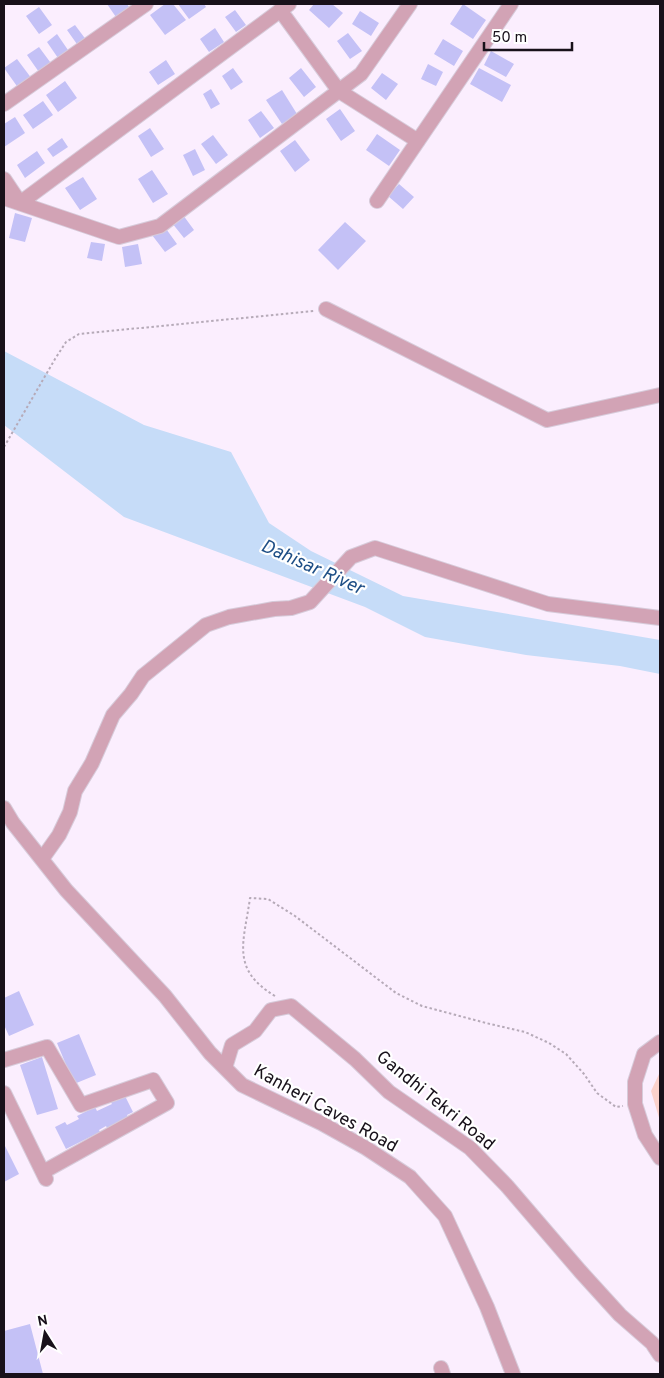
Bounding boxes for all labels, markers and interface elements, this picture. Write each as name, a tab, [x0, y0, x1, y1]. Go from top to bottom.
scale bar	[484, 20, 572, 52]
text: 50 m	[492, 29, 527, 48]
water label: Dahisar River	[257, 534, 369, 602]
street label: Gandhi Tekri Road	[371, 1046, 499, 1156]
street label: Kanheri Caves Road	[249, 1060, 401, 1159]
north arrow	[20, 1308, 70, 1358]
text: N	[36, 1312, 49, 1331]

